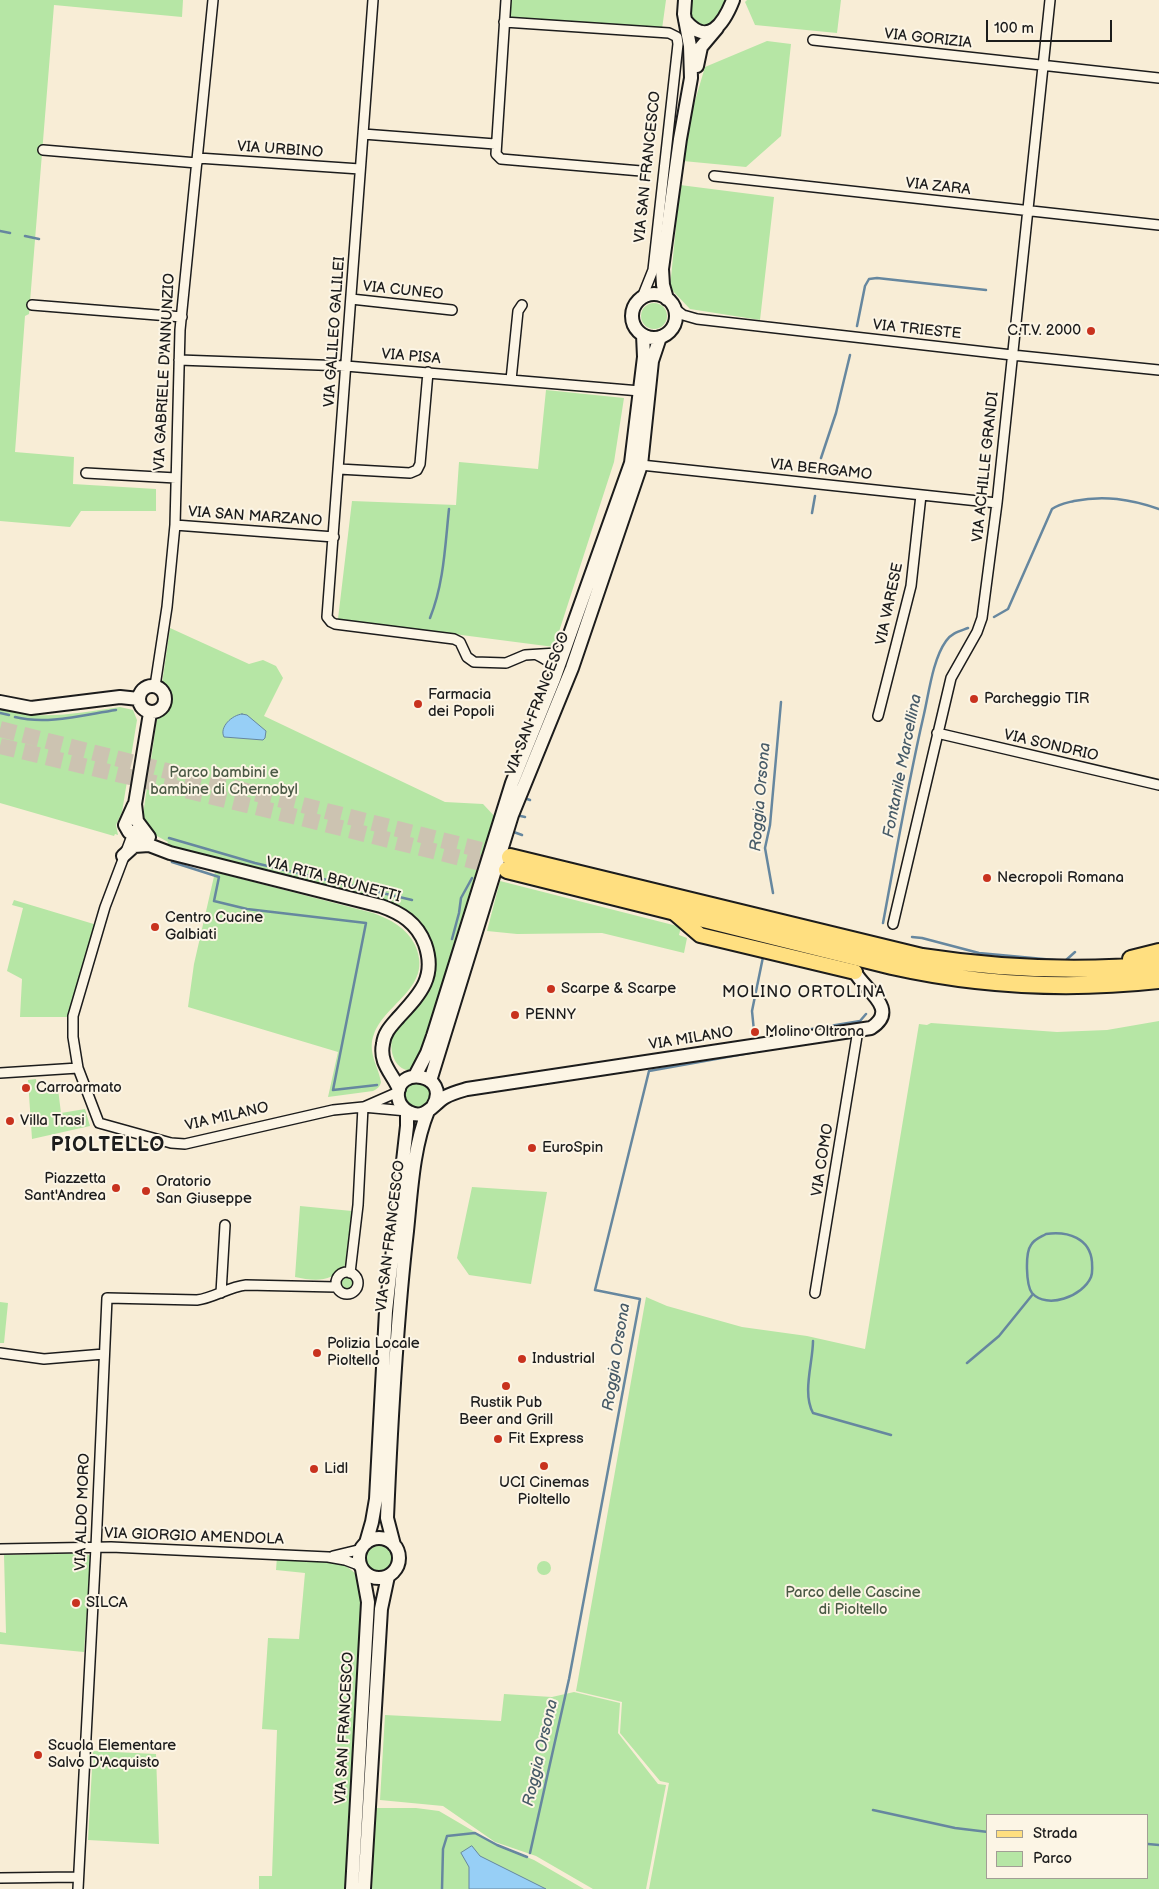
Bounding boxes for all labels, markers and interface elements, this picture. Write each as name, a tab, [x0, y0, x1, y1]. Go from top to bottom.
scale bar	[989, 10, 1115, 42]
text: 100 m	[994, 19, 1034, 38]
street label: VIA GORIZIA	[883, 25, 973, 53]
street label: VIA SAN FRANCESCO	[631, 90, 665, 244]
street label: VIA URBINO	[236, 138, 324, 162]
street label: VIA ZARA	[905, 175, 971, 199]
street label: VIA GALILEO GALILEI	[321, 256, 349, 408]
street label: VIA GABRIELE D'ANNUNZIO	[151, 273, 179, 471]
street label: VIA CUNEO	[362, 278, 444, 304]
street label: VIA TRIESTE	[872, 316, 962, 344]
place label: C.T.V. 2000	[1007, 322, 1081, 340]
marker: C.T.V. 2000	[1085, 325, 1097, 337]
street label: VIA PISA	[381, 345, 441, 369]
street label: VIA ACHILLE GRANDI	[969, 391, 1003, 543]
street label: VIA BERGAMO	[769, 456, 873, 484]
street label: VIA SAN MARZANO	[187, 503, 323, 531]
street label: VIA VARESE	[872, 561, 908, 647]
street label: VIA SAN FRANCESCO	[502, 630, 574, 778]
place label: Farmacia dei Popoli	[428, 686, 494, 721]
place label: Parcheggio TIR	[984, 690, 1089, 708]
water label: Fontanile Marcellina	[880, 692, 926, 840]
marker: Parcheggio TIR	[968, 693, 980, 705]
marker: Farmacia dei Popoli	[412, 698, 424, 710]
street label: VIA SONDRIO	[1002, 726, 1100, 766]
water label: Roggia Orsona	[747, 742, 775, 852]
park label: Parco bambini e bambine di Chernobyl	[150, 764, 298, 799]
street label: VIA RITA BRUNETTI	[264, 853, 402, 907]
place label: Necropoli Romana	[997, 869, 1124, 887]
marker: Necropoli Romana	[981, 872, 993, 884]
place label: Centro Cucine Galbiati	[165, 909, 263, 944]
marker: Centro Cucine Galbiati	[149, 921, 161, 933]
place label: Scarpe & Scarpe	[561, 980, 676, 998]
marker: Scarpe & Scarpe	[545, 983, 557, 995]
district label: MOLINO ORTOLINA	[720, 983, 888, 1003]
place label: PENNY	[525, 1006, 576, 1024]
marker: PENNY	[509, 1009, 521, 1021]
street label: VIA MILANO	[648, 1023, 734, 1055]
place label: Molino Oltrona	[765, 1023, 864, 1041]
marker: Molino Oltrona	[749, 1026, 761, 1038]
place label: Carroarmato	[36, 1079, 122, 1097]
marker: Carroarmato	[20, 1082, 32, 1094]
street label: VIA MILANO	[183, 1099, 271, 1135]
place label: Villa Trasi	[20, 1112, 85, 1130]
marker: Villa Trasi	[4, 1115, 16, 1127]
street label: VIA COMO	[808, 1122, 838, 1198]
district label: PIOLTELLO	[50, 1134, 166, 1158]
place label: EuroSpin	[542, 1139, 603, 1157]
marker: EuroSpin	[526, 1142, 538, 1154]
street label: VIA SAN FRANCESCO	[373, 1159, 409, 1313]
place label: Piazzetta Sant'Andrea	[24, 1170, 106, 1205]
place label: Oratorio San Giuseppe	[156, 1173, 252, 1208]
marker: Piazzetta Sant'Andrea	[110, 1182, 122, 1194]
marker: Oratorio San Giuseppe	[140, 1185, 152, 1197]
water label: Roggia Orsona	[599, 1302, 635, 1412]
place label: Polizia Locale Pioltello	[327, 1335, 420, 1370]
marker: Polizia Locale Pioltello	[311, 1347, 323, 1359]
place label: Industrial	[532, 1350, 595, 1368]
marker: Industrial	[516, 1353, 528, 1365]
marker: Rustik Pub Beer and Grill	[500, 1380, 512, 1392]
place label: Rustik Pub Beer and Grill	[459, 1394, 553, 1429]
place label: Fit Express	[508, 1430, 584, 1448]
marker: Fit Express	[492, 1433, 504, 1445]
street label: VIA ALDO MORO	[72, 1453, 94, 1571]
place label: Lidl	[324, 1460, 348, 1478]
marker: UCI Cinemas Pioltello	[538, 1460, 550, 1472]
marker: Lidl	[308, 1463, 320, 1475]
place label: UCI Cinemas Pioltello	[499, 1474, 589, 1509]
street label: VIA GIORGIO AMENDOLA	[104, 1525, 284, 1549]
park label: Parco delle Cascine di Pioltello	[785, 1584, 921, 1619]
place label: SILCA	[86, 1594, 128, 1612]
marker: SILCA	[70, 1597, 82, 1609]
street label: VIA SAN FRANCESCO	[332, 1651, 358, 1805]
water label: Roggia Orsona	[519, 1698, 563, 1808]
place label: Scuola Elementare Salvo D'Acquisto	[48, 1737, 176, 1772]
marker: Scuola Elementare Salvo D'Acquisto	[32, 1749, 44, 1761]
legend	[986, 1814, 1149, 1879]
text: Strada	[1033, 1824, 1077, 1843]
text: Parco	[1033, 1849, 1072, 1868]

